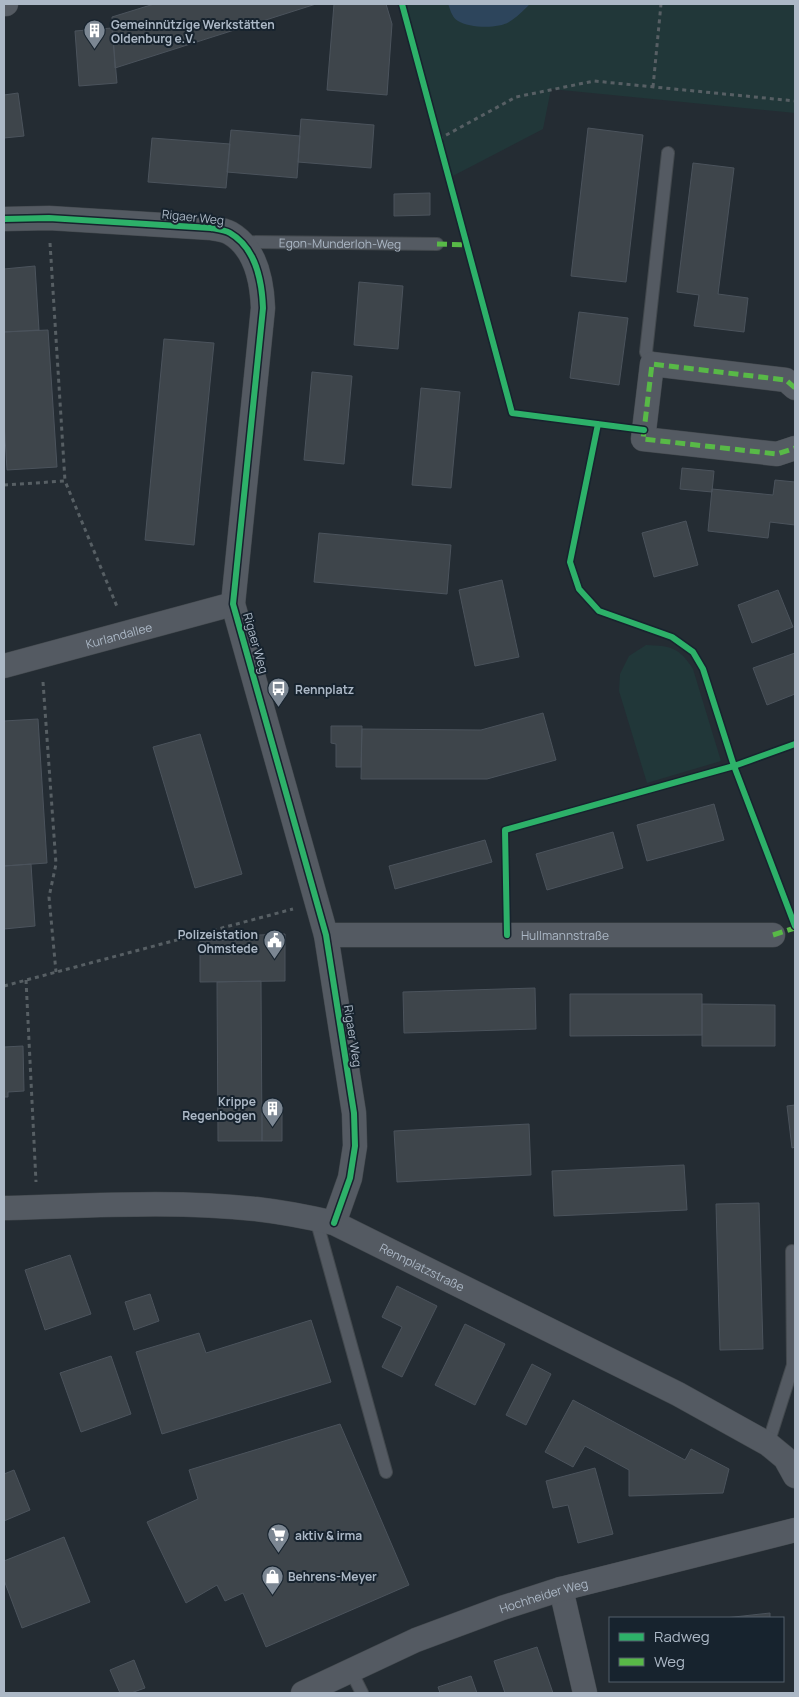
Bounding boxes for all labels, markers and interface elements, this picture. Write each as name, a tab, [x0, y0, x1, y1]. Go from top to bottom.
place label: Gemeinnützige Werkstätten Oldenburg e.V.	[111, 16, 275, 47]
building icon: Gemeinnützige Werkstätten Oldenburg e.V.	[83, 19, 107, 50]
street label: Rigaer Weg	[161, 205, 225, 229]
street label: Egon-Munderloh-Weg	[279, 234, 401, 252]
street label: Rigaer Weg	[239, 611, 273, 675]
street label: Kurlandallee	[84, 618, 154, 652]
bus stop icon: Rennplatz	[267, 677, 291, 708]
place label: Rennplatz	[295, 681, 354, 698]
place label: Polizeistation Ohmstede	[178, 926, 258, 957]
street label: Hullmannstraße	[521, 927, 609, 944]
public building icon: Polizeistation Ohmstede	[262, 929, 286, 960]
street label: Rigaer Weg	[340, 1004, 366, 1068]
place label: Krippe Regenbogen	[182, 1093, 256, 1124]
building icon: Krippe Regenbogen	[260, 1096, 284, 1127]
street label: Rennplatzstraße	[377, 1239, 467, 1295]
supermarket icon: aktiv & irma	[267, 1523, 291, 1554]
place label: aktiv & irma	[295, 1527, 362, 1544]
shop icon: Behrens-Meyer	[260, 1564, 284, 1595]
place label: Behrens-Meyer	[288, 1568, 377, 1585]
street label: Hochheider Weg	[497, 1574, 589, 1617]
legend	[609, 1617, 784, 1682]
text: Radweg	[654, 1626, 710, 1647]
text: Weg	[654, 1651, 685, 1672]

